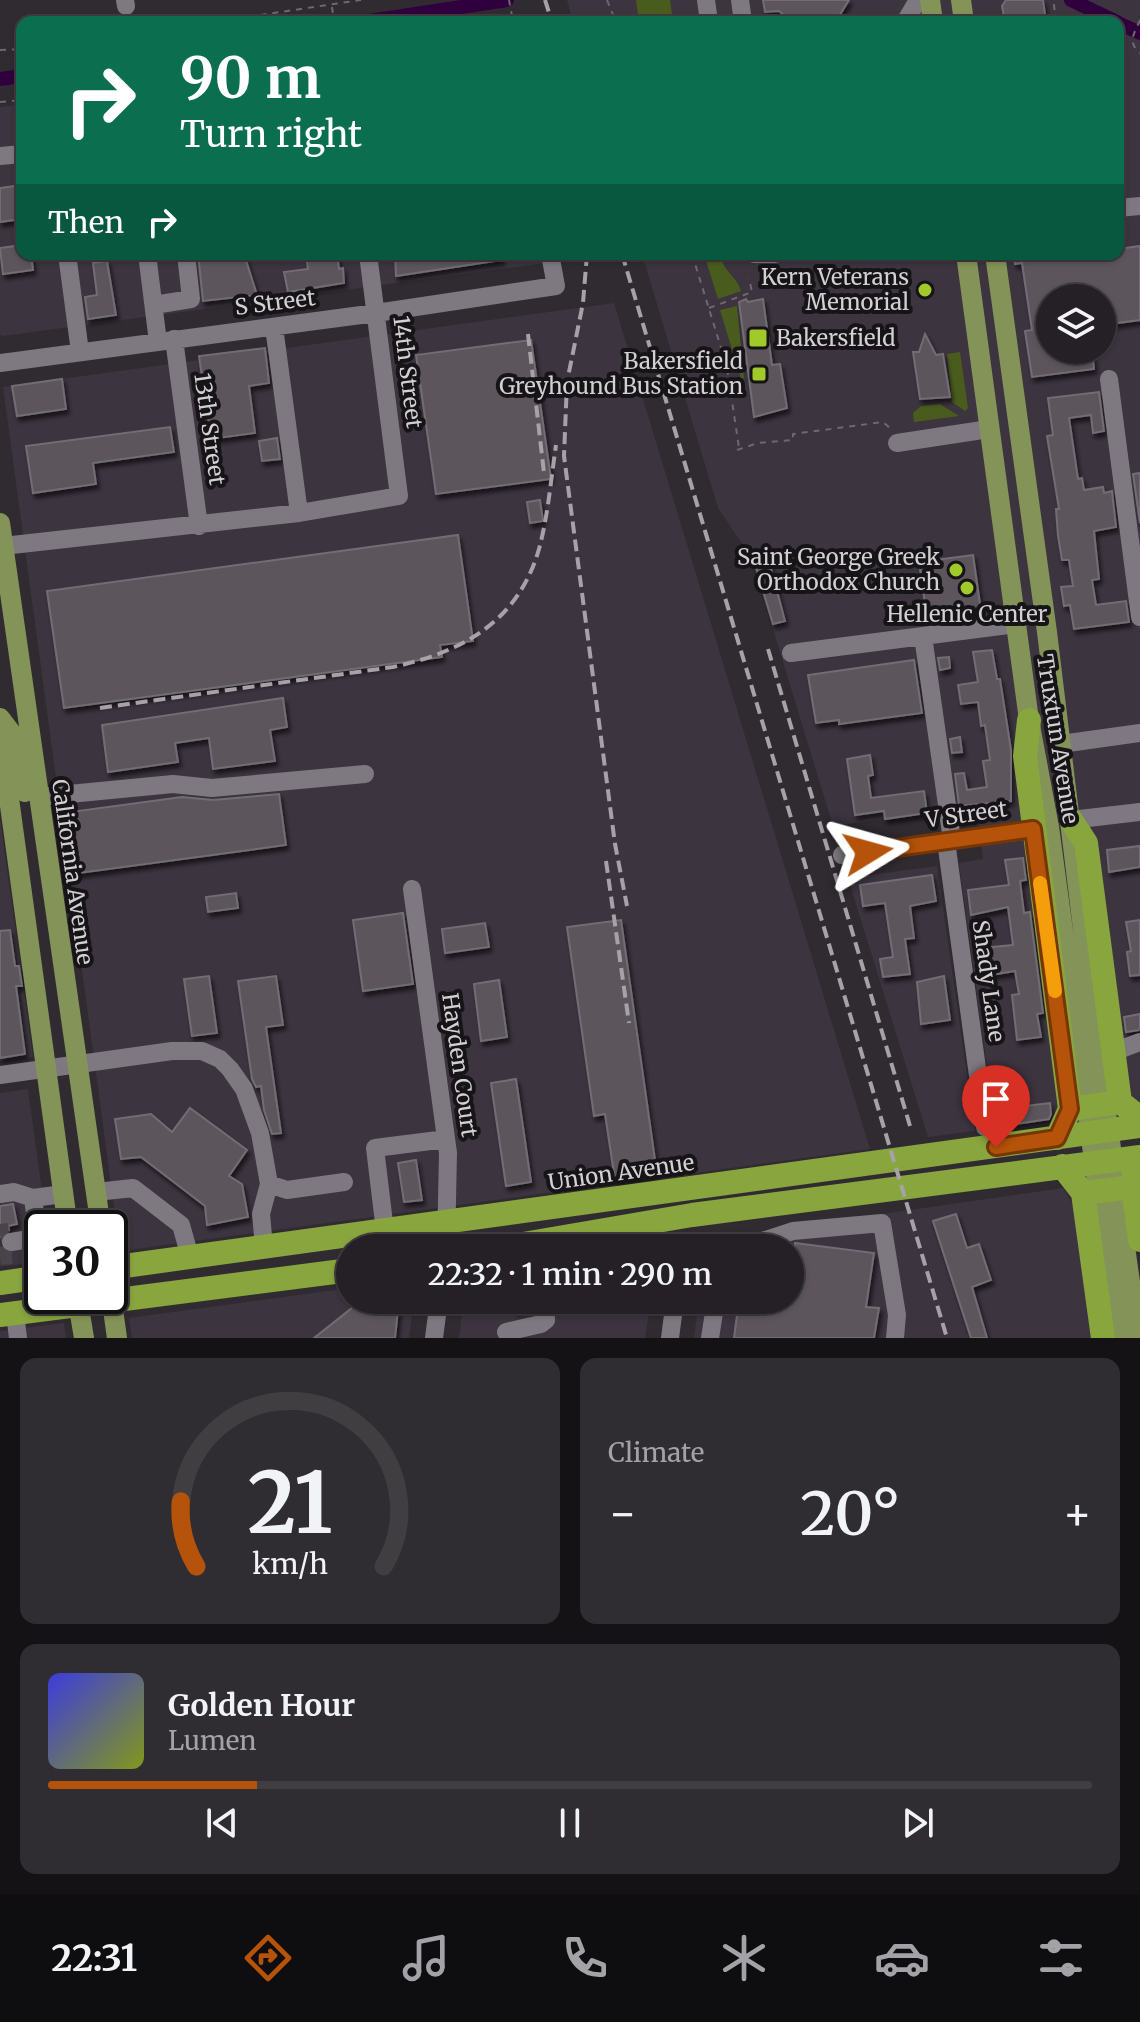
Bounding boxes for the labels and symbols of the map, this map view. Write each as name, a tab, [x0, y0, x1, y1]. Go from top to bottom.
place label: Kern Veterans Memorial	[761, 263, 909, 316]
marker: Kern Veterans Memorial	[916, 281, 934, 299]
street label: S Street	[233, 283, 317, 321]
street label: 14th Street	[387, 314, 429, 430]
place label: Bakersfield	[776, 324, 895, 352]
marker: Bakersfield	[747, 327, 769, 349]
place label: Bakersfield Greyhound Bus Station	[499, 347, 743, 400]
marker: Bakersfield Greyhound Bus Station	[750, 365, 768, 383]
street label: 13th Street	[188, 371, 232, 487]
place label: Saint George Greek Orthodox Church	[737, 543, 940, 596]
marker: Saint George Greek Orthodox Church	[947, 561, 965, 579]
marker: Hellenic Center	[958, 579, 976, 597]
place label: Hellenic Center	[886, 600, 1048, 628]
street label: Truxtun Avenue	[1031, 652, 1085, 826]
street label: California Avenue	[46, 778, 100, 966]
street label: V Street	[922, 794, 1009, 834]
position arrow	[826, 810, 910, 894]
street label: Shady Lane	[967, 918, 1011, 1044]
street label: Hayden Court	[436, 991, 484, 1139]
pin	[962, 1065, 1030, 1147]
street label: Union Avenue	[546, 1148, 696, 1196]
speed limit sign: 30	[24, 1210, 128, 1314]

